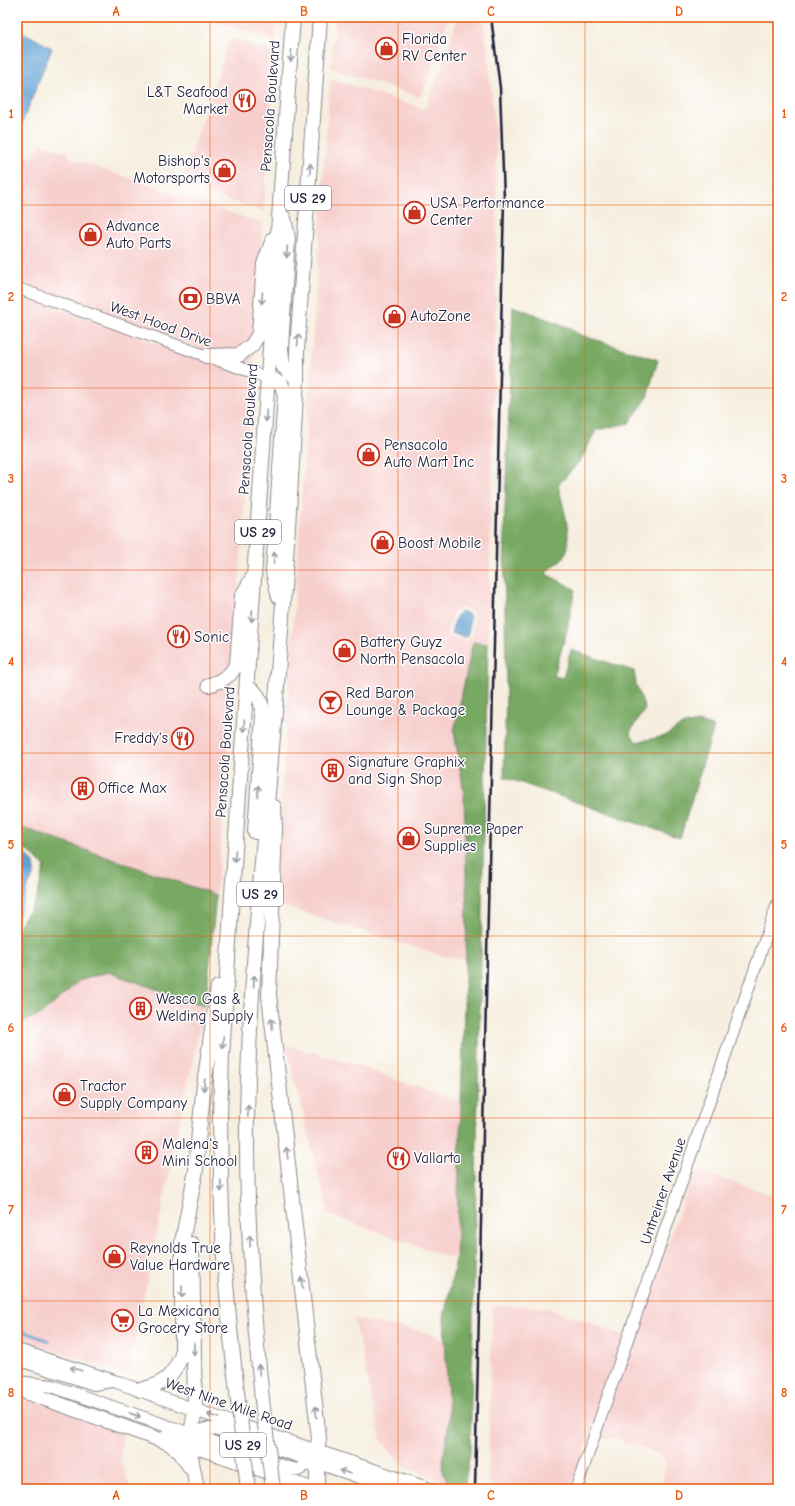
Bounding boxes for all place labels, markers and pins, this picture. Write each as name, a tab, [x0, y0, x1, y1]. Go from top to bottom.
place label: Florida RV Center	[402, 30, 466, 65]
shop icon: Florida RV Center	[374, 35, 400, 61]
place label: L&T Seafood Market	[147, 83, 229, 118]
restaurant icon: L&T Seafood Market	[231, 88, 257, 114]
place label: Bishop's Motorsports	[133, 152, 210, 187]
shop icon: Bishop's Motorsports	[212, 157, 238, 183]
place label: USA Performance Center	[430, 194, 545, 229]
shop icon: USA Performance Center	[402, 199, 428, 225]
place label: Advance Auto Parts	[106, 217, 171, 252]
shop icon: Advance Auto Parts	[77, 222, 103, 248]
bank icon: BBVA	[177, 286, 203, 312]
place label: BBVA	[206, 290, 241, 308]
shop icon: AutoZone	[381, 303, 407, 329]
place label: AutoZone	[410, 307, 471, 325]
place label: Pensacola Auto Mart Inc	[384, 436, 474, 471]
shop icon: Pensacola Auto Mart Inc	[355, 441, 381, 467]
shop icon: Boost Mobile	[370, 530, 396, 556]
place label: Boost Mobile	[398, 534, 482, 552]
restaurant icon: Sonic	[165, 624, 191, 650]
place label: Sonic	[194, 628, 229, 646]
place label: Battery Guyz North Pensacola	[360, 633, 465, 668]
shop icon: Battery Guyz North Pensacola	[331, 638, 357, 664]
place label: Red Baron Lounge & Package	[346, 684, 466, 719]
bar icon: Red Baron Lounge & Package	[318, 689, 344, 715]
restaurant icon: Freddy's	[170, 725, 196, 751]
place label: Freddy's	[114, 729, 168, 747]
place label: Signature Graphix and Sign Shop	[348, 753, 465, 788]
building icon: Signature Graphix and Sign Shop	[320, 758, 346, 784]
building icon: Office Max	[70, 775, 96, 801]
place label: Office Max	[98, 779, 167, 797]
place label: Supreme Paper Supplies	[424, 820, 523, 855]
shop icon: Supreme Paper Supplies	[395, 825, 421, 851]
place label: Wesco Gas & Welding Supply	[156, 990, 254, 1025]
building icon: Wesco Gas & Welding Supply	[127, 995, 153, 1021]
place label: Tractor Supply Company	[80, 1077, 187, 1112]
shop icon: Tractor Supply Company	[52, 1082, 78, 1108]
place label: Malena's Mini School	[162, 1135, 237, 1170]
building icon: Malena's Mini School	[133, 1140, 159, 1166]
restaurant icon: Vallarta	[386, 1145, 412, 1171]
place label: Vallarta	[414, 1149, 461, 1167]
place label: Reynolds True Value Hardware	[130, 1239, 231, 1274]
shop icon: Reynolds True Value Hardware	[101, 1244, 127, 1270]
place label: La Mexicana Grocery Store	[138, 1302, 229, 1337]
supermarket icon: La Mexicana Grocery Store	[109, 1307, 135, 1333]

